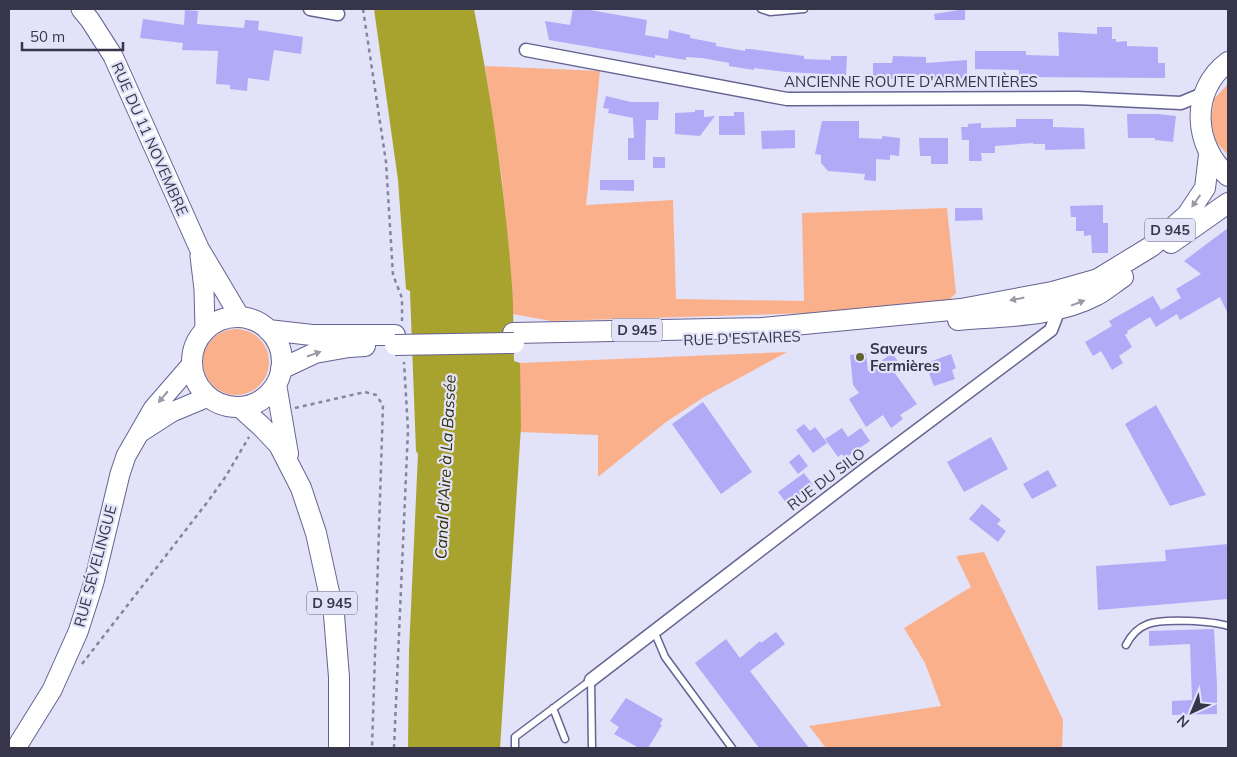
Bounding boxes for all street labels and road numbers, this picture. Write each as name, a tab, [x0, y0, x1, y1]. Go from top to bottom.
street label: RUE DU 11 NOVEMBRE	[108, 59, 193, 219]
street label: ANCIENNE ROUTE D'ARMENTIÈRES	[784, 72, 1038, 91]
road number: D 945	[1145, 218, 1195, 242]
road number: D 945	[612, 318, 662, 342]
street label: RUE D'ESTAIRES	[683, 326, 801, 350]
street label: RUE DU SILO	[783, 444, 869, 514]
street label: RUE SÉVELINGUE	[70, 503, 120, 629]
road number: D 945	[307, 592, 357, 614]

